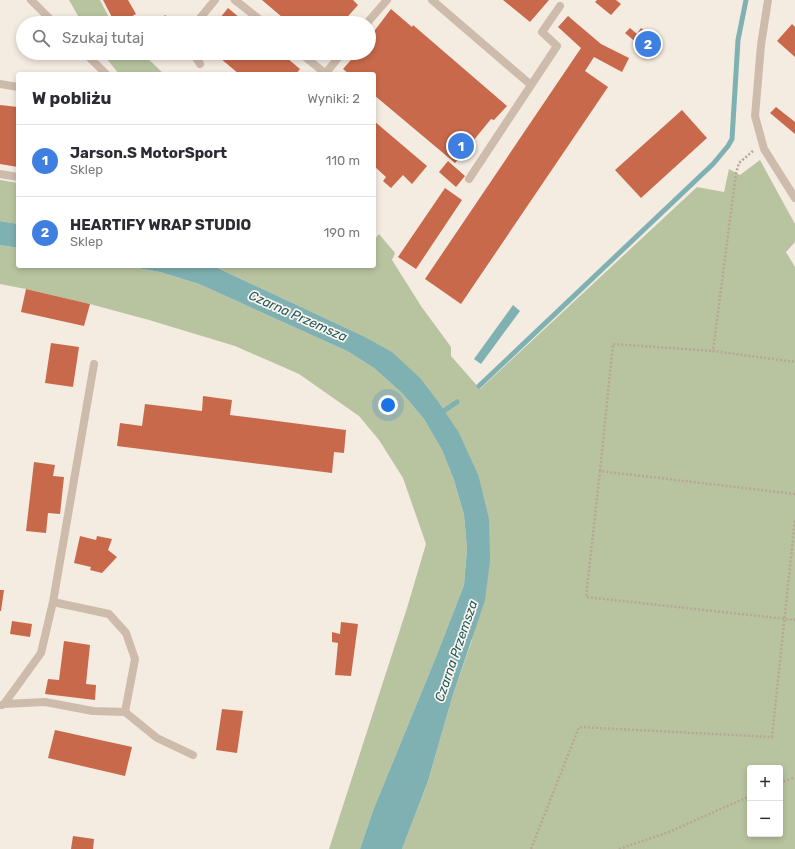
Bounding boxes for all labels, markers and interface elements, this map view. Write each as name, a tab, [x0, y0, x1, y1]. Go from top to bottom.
search box	[16, 16, 376, 60]
icon: search	[30, 27, 52, 49]
text: Szukaj tutaj	[62, 29, 144, 47]
pin: 2	[635, 29, 661, 59]
text: W pobliżu	[32, 88, 111, 108]
text: Wyniki: 2	[307, 91, 360, 106]
pin: 1	[448, 131, 474, 161]
text: Jarson.S MotorSport	[70, 144, 227, 162]
text: 1	[42, 153, 48, 168]
text: 110 m	[326, 153, 360, 168]
text: Sklep	[70, 162, 103, 177]
text: HEARTIFY WRAP STUDIO	[70, 216, 251, 234]
text: 2	[41, 225, 49, 240]
text: 190 m	[324, 225, 360, 240]
text: Sklep	[70, 234, 103, 249]
water label: Czarna Przemsza	[247, 288, 350, 345]
your location	[378, 395, 398, 415]
water label: Czarna Przemsza	[432, 598, 480, 704]
map controls	[747, 765, 783, 837]
button: +	[747, 765, 783, 801]
button: −	[747, 801, 783, 837]

